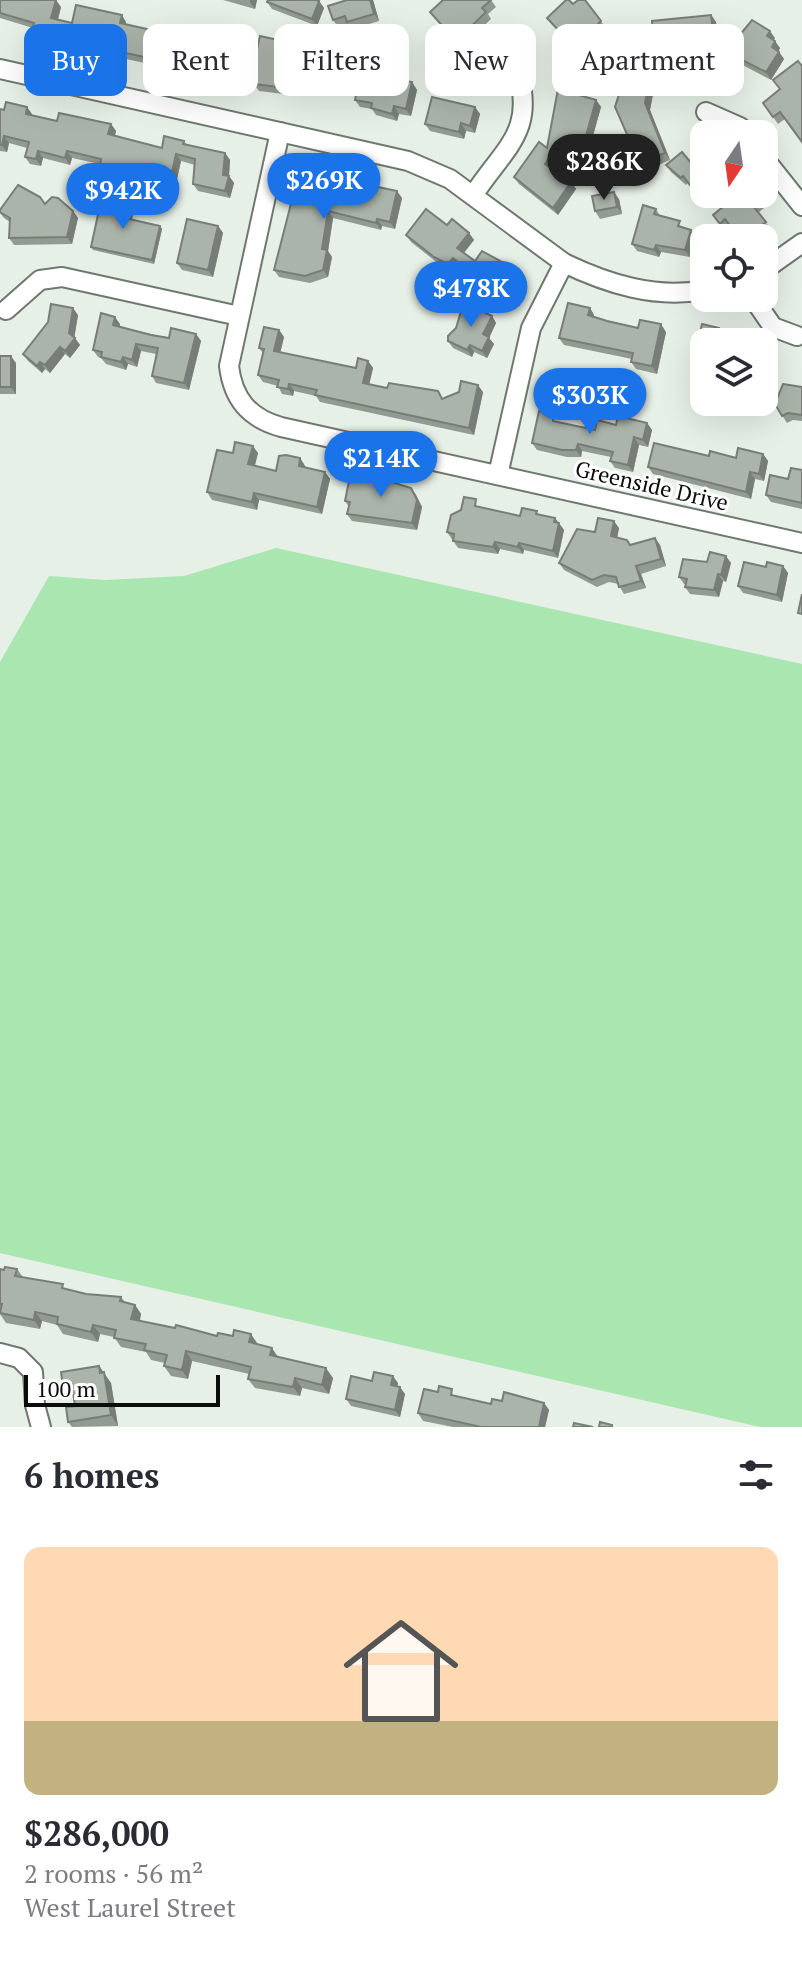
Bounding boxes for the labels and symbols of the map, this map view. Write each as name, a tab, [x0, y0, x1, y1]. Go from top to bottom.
north arrow	[690, 120, 778, 208]
pin: $286K	[548, 134, 660, 202]
pin: $269K	[268, 153, 380, 221]
pin: $942K	[67, 163, 179, 231]
pin: $478K	[415, 261, 527, 329]
pin: $303K	[534, 368, 646, 436]
pin: $214K	[325, 431, 437, 499]
street label: Greenside Drive	[573, 453, 731, 517]
scale bar	[24, 1371, 220, 1407]

